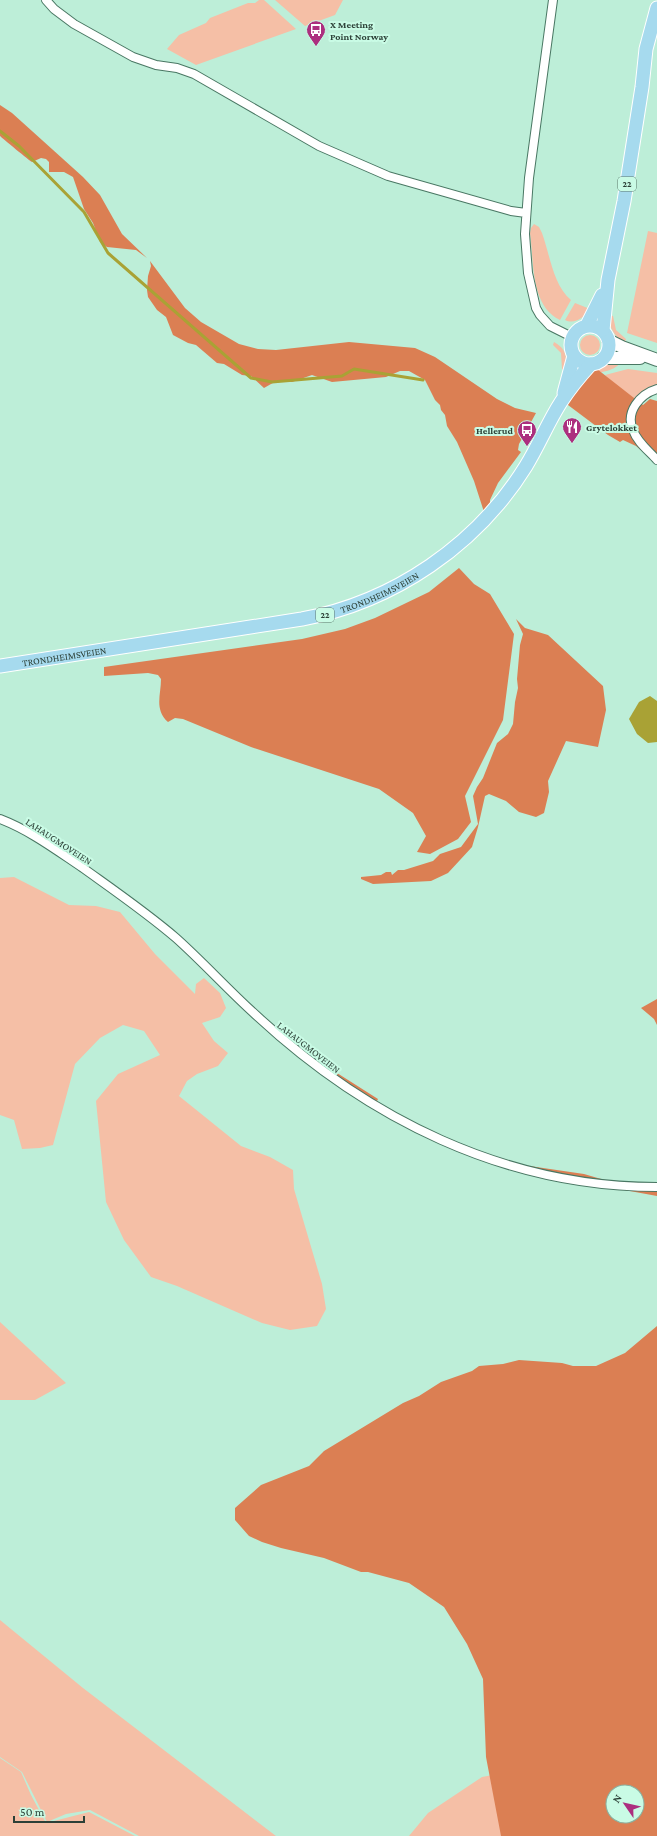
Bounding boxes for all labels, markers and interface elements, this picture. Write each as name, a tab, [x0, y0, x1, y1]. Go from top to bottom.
bus stop icon: X Meeting Point Norway	[305, 19, 327, 47]
place label: X Meeting Point Norway	[330, 19, 388, 42]
road number: 22	[618, 177, 636, 191]
restaurant icon: Grytelokket	[561, 416, 583, 444]
bus stop icon: Hellerud	[516, 419, 538, 447]
place label: Grytelokket	[586, 422, 637, 433]
place label: Hellerud	[476, 425, 514, 436]
street label: TRONDHEIMSVEIEN	[339, 569, 421, 615]
road number: 22	[316, 608, 334, 622]
street label: TRONDHEIMSVEIEN	[21, 644, 108, 668]
street label: LAHAUGMOVEIEN	[24, 816, 94, 867]
street label: LAHAUGMOVEIEN	[275, 1019, 343, 1076]
north arrow	[605, 1784, 645, 1824]
text: N	[610, 1792, 624, 1805]
scale bar	[14, 1798, 84, 1824]
text: 50 m	[20, 1805, 45, 1819]

